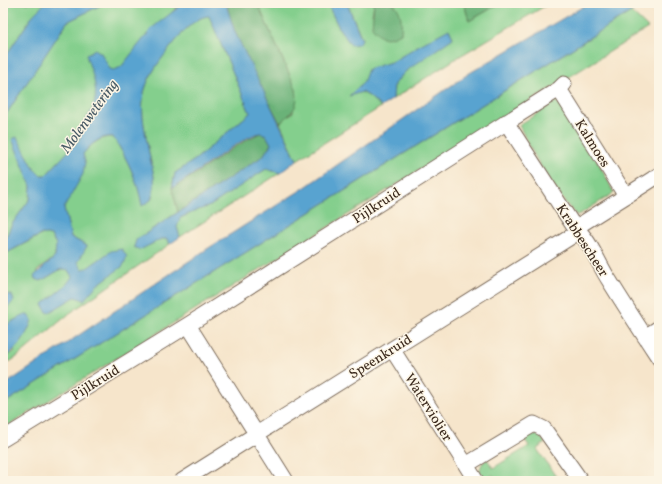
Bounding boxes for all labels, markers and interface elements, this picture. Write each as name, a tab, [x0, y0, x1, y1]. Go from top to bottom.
water label: Molenwetering	[56, 76, 124, 159]
street label: Kalmoes	[570, 116, 614, 171]
street label: Pijlkruid	[349, 184, 405, 229]
street label: Krabbescheer	[551, 201, 613, 281]
street label: Speenkruid	[346, 330, 416, 384]
street label: Pijlkruid	[68, 361, 124, 406]
street label: Waterviolier	[399, 370, 456, 446]

